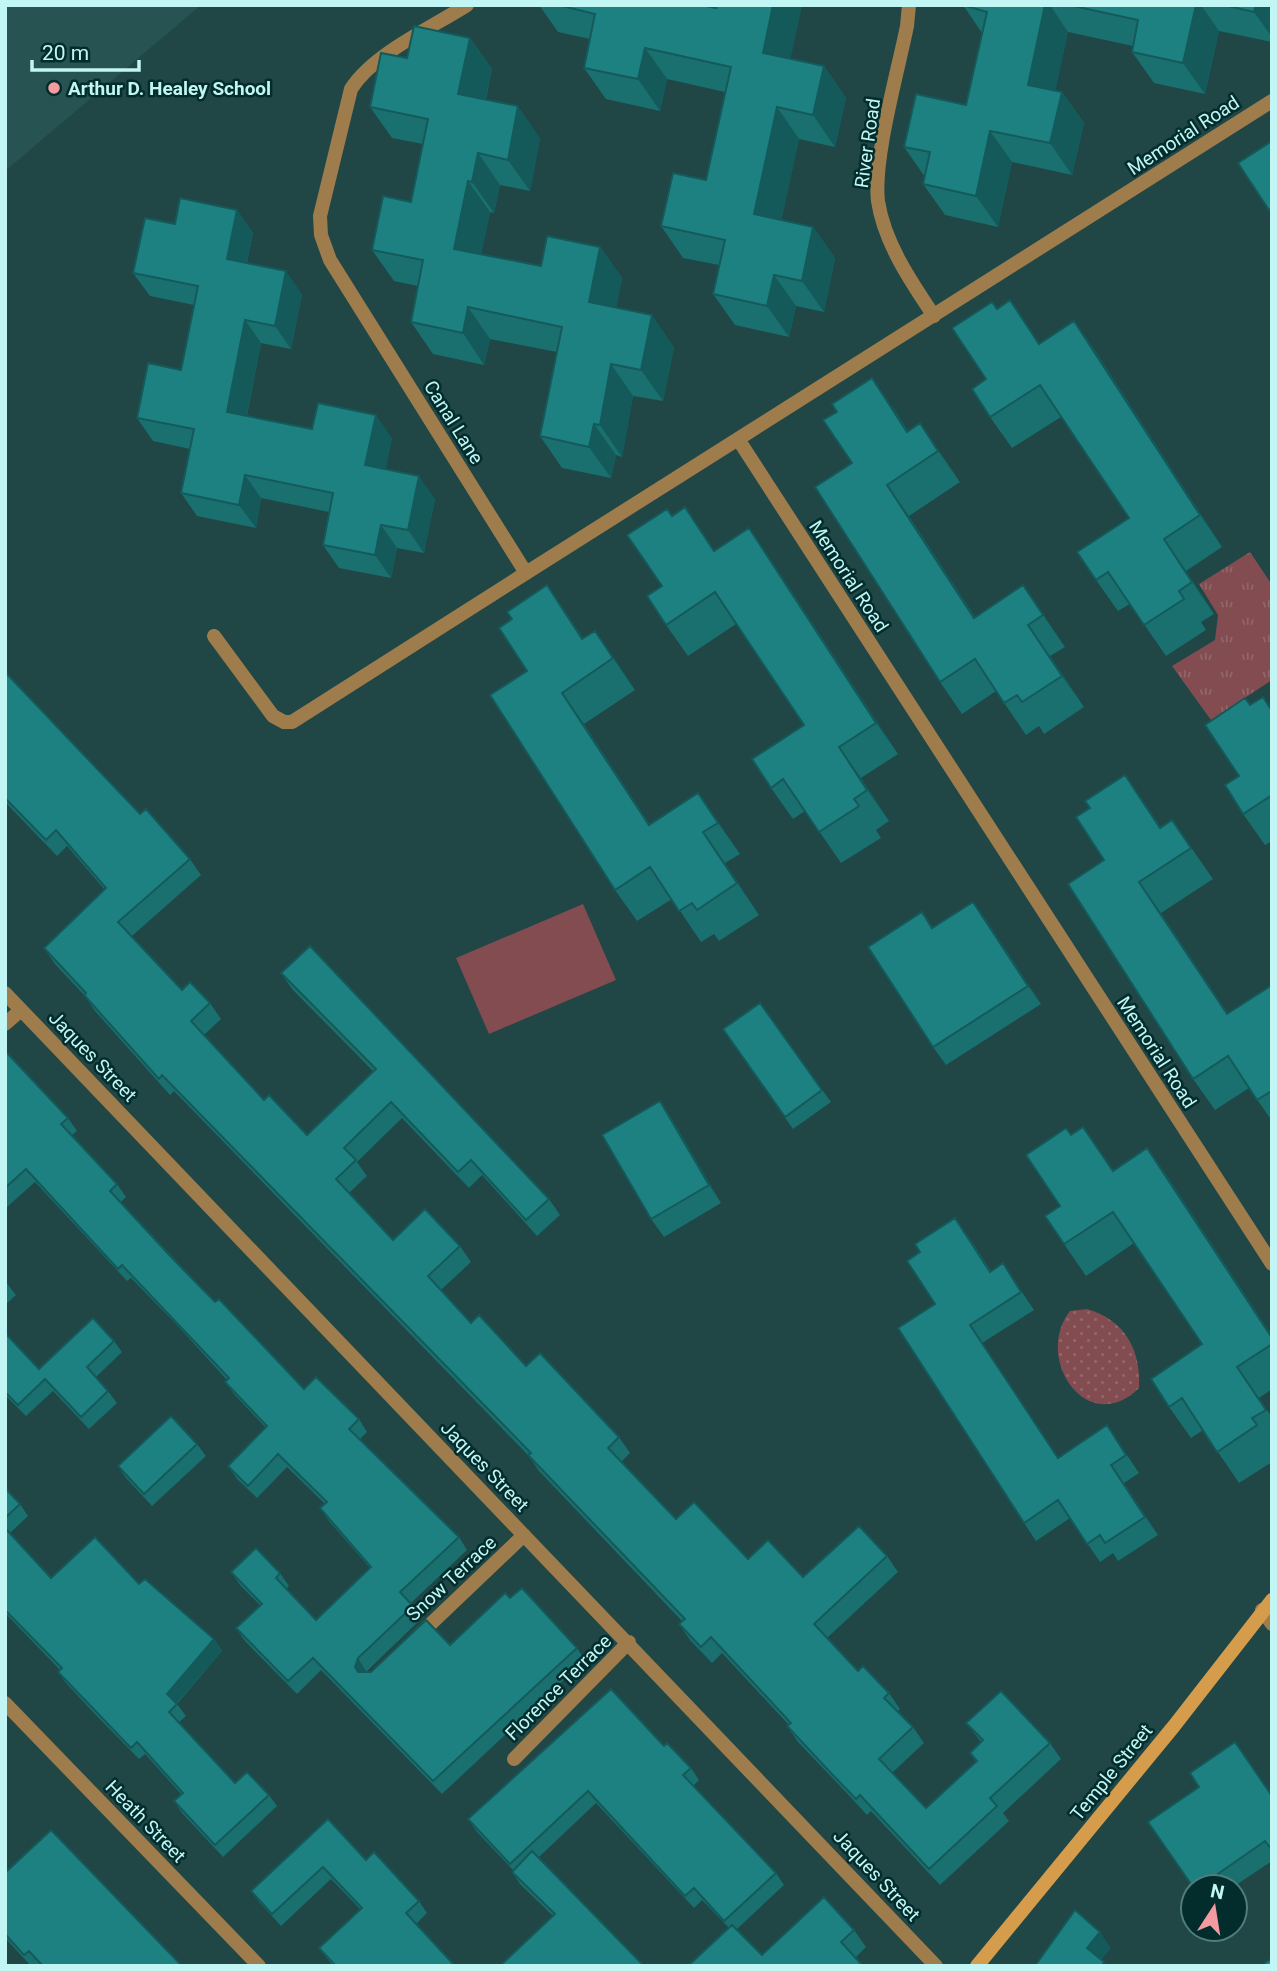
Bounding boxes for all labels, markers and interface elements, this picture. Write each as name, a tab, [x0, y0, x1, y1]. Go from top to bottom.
scale bar	[32, 28, 138, 72]
text: 20 m	[42, 41, 89, 65]
place label: Arthur D. Healey School	[68, 77, 271, 100]
marker: Arthur D. Healey School	[46, 80, 62, 96]
street label: Memorial Road	[1123, 91, 1243, 180]
street label: River Road	[850, 97, 885, 189]
street label: Canal Lane	[419, 376, 488, 468]
street label: Memorial Road	[804, 516, 893, 636]
street label: Memorial Road	[1112, 992, 1201, 1112]
street label: Jaques Street	[44, 1006, 141, 1106]
street label: Jaques Street	[436, 1416, 533, 1516]
street label: Snow Terrace	[402, 1531, 501, 1626]
street label: Florence Terrace	[501, 1630, 616, 1745]
street label: Temple Street	[1066, 1719, 1157, 1825]
street label: Heath Street	[101, 1775, 191, 1867]
street label: Jaques Street	[828, 1825, 925, 1926]
north arrow	[1179, 1873, 1249, 1943]
text: N	[1208, 1879, 1226, 1905]

